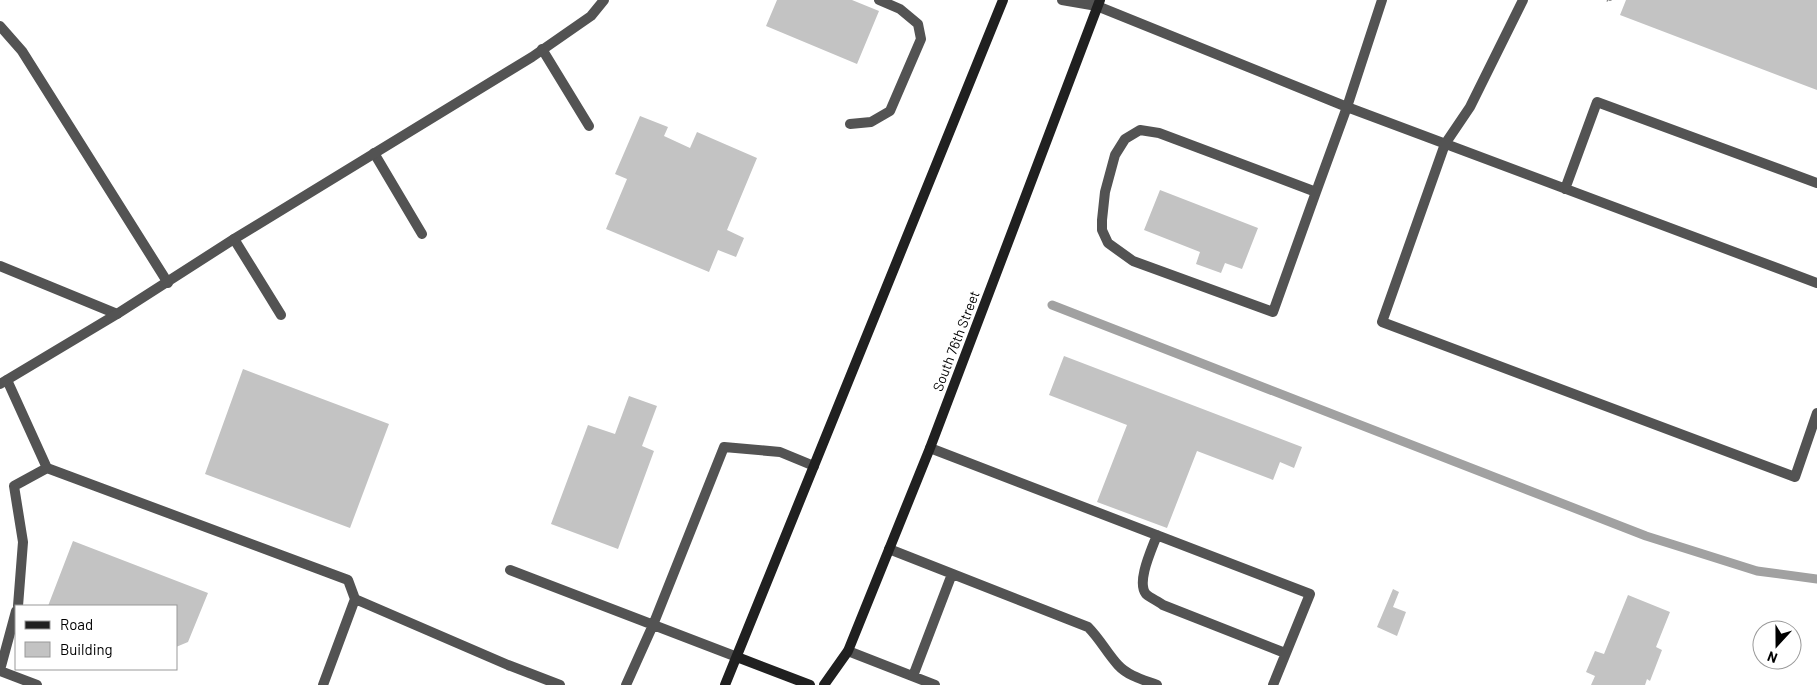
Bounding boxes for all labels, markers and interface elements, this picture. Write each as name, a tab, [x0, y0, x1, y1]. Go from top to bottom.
street label: South 76th Street	[929, 288, 983, 393]
legend	[15, 605, 178, 670]
text: Road	[60, 615, 93, 633]
north arrow	[1752, 620, 1802, 670]
text: Building	[60, 640, 113, 658]
text: N	[1765, 648, 1780, 667]

